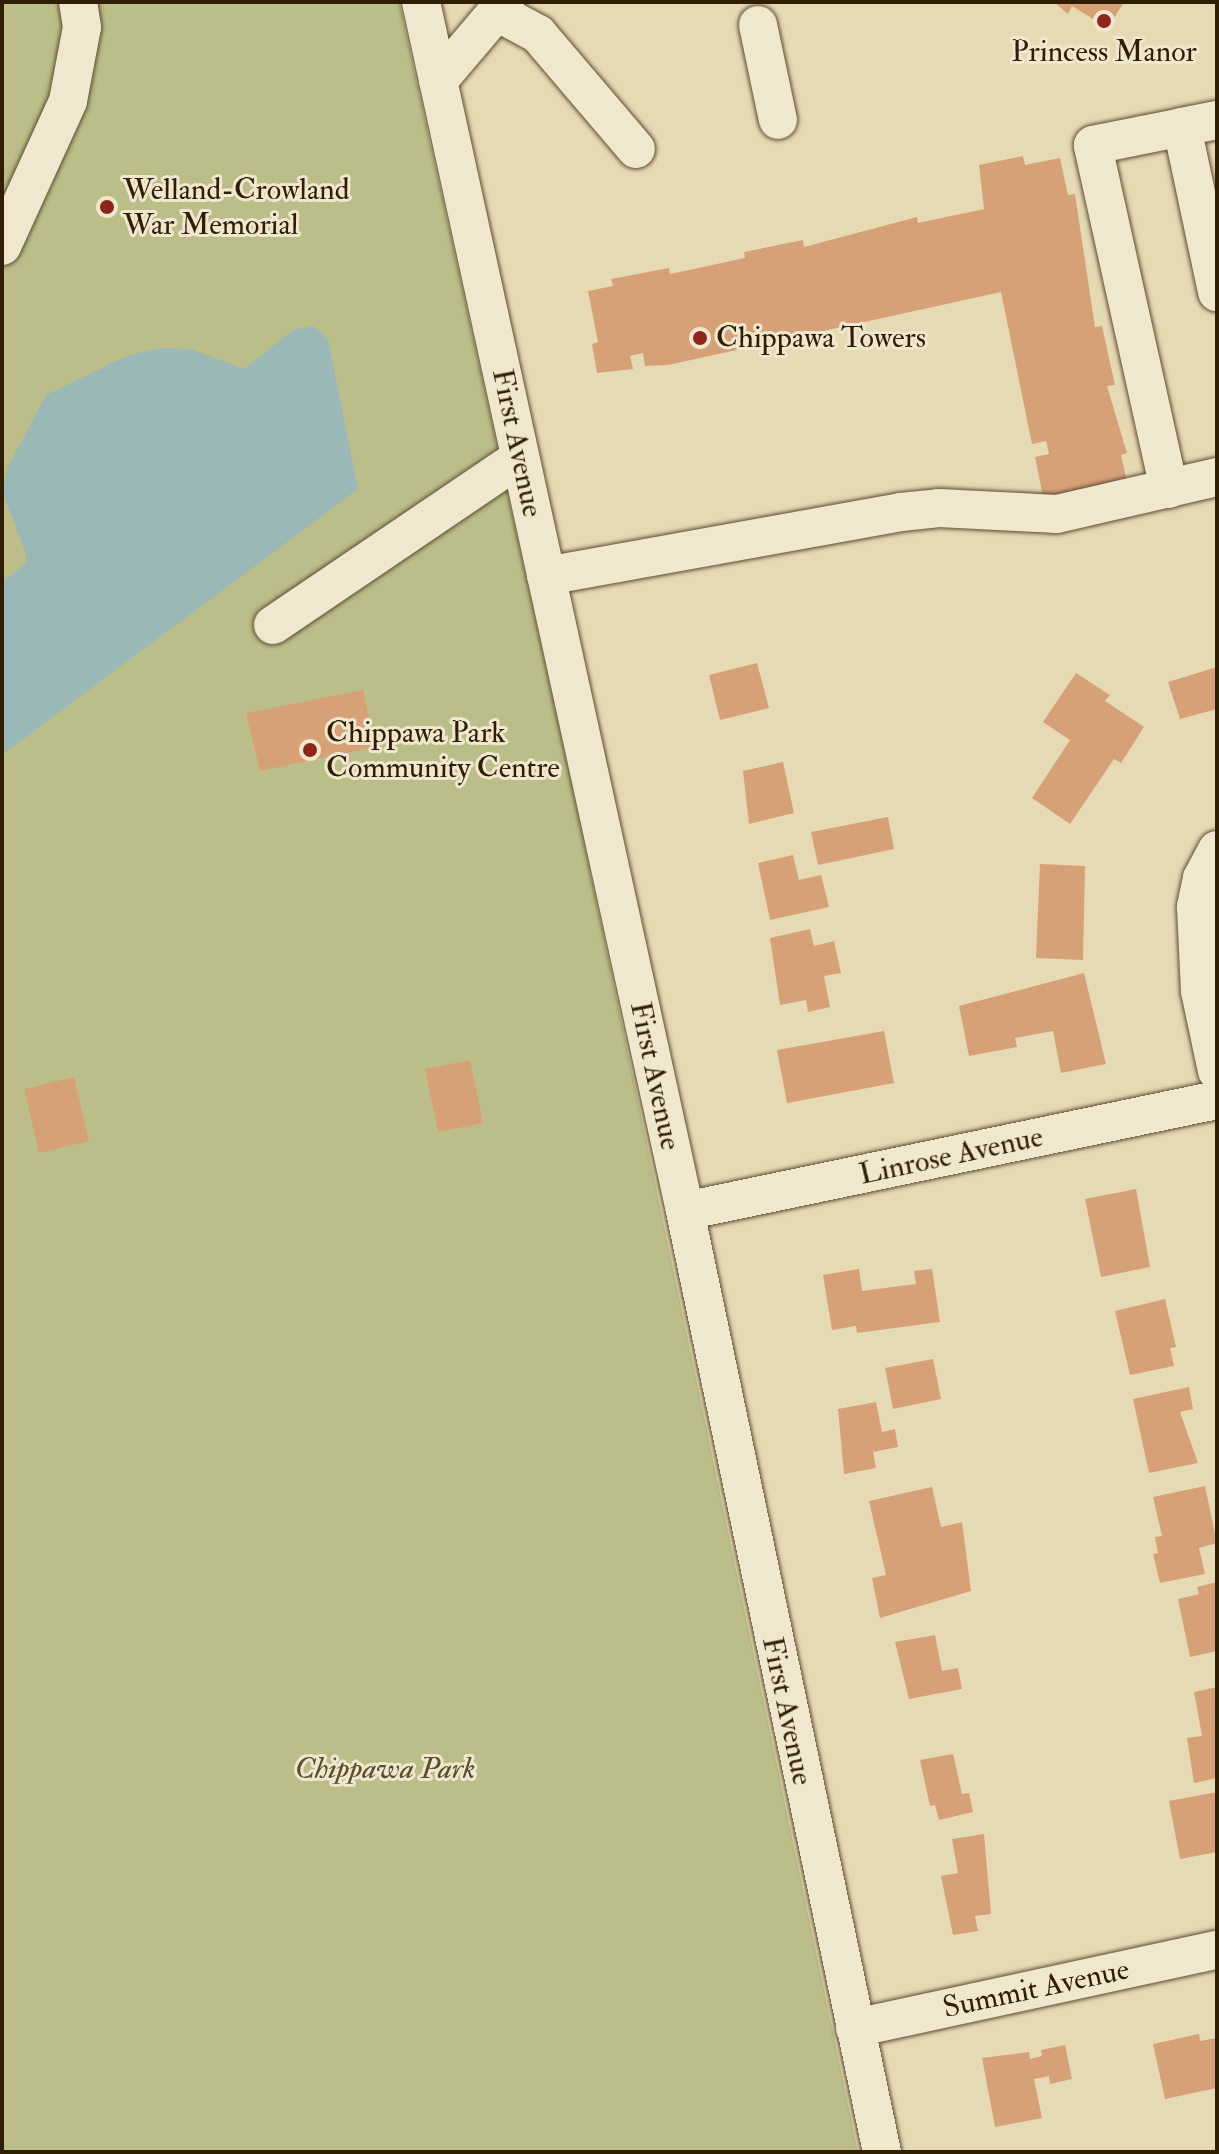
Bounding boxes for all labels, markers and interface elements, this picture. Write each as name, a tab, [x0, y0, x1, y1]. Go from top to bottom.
marker: Princess Manor	[1095, 12, 1113, 30]
place label: Princess Manor	[1011, 34, 1197, 70]
place label: Welland-Crowland War Memorial	[123, 172, 349, 242]
marker: Welland-Crowland War Memorial	[98, 198, 116, 216]
place label: Chippawa Towers	[716, 320, 926, 356]
marker: Chippawa Towers	[691, 329, 709, 347]
street label: First Avenue	[484, 365, 550, 521]
place label: Chippawa Park Community Centre	[326, 715, 560, 786]
marker: Chippawa Park Community Centre	[301, 741, 319, 759]
street label: First Avenue	[622, 998, 688, 1154]
street label: Linrose Avenue	[856, 1119, 1046, 1193]
street label: First Avenue	[754, 1633, 820, 1789]
park label: Chippawa Park	[295, 1751, 475, 1787]
street label: Summit Avenue	[940, 1952, 1132, 2026]

